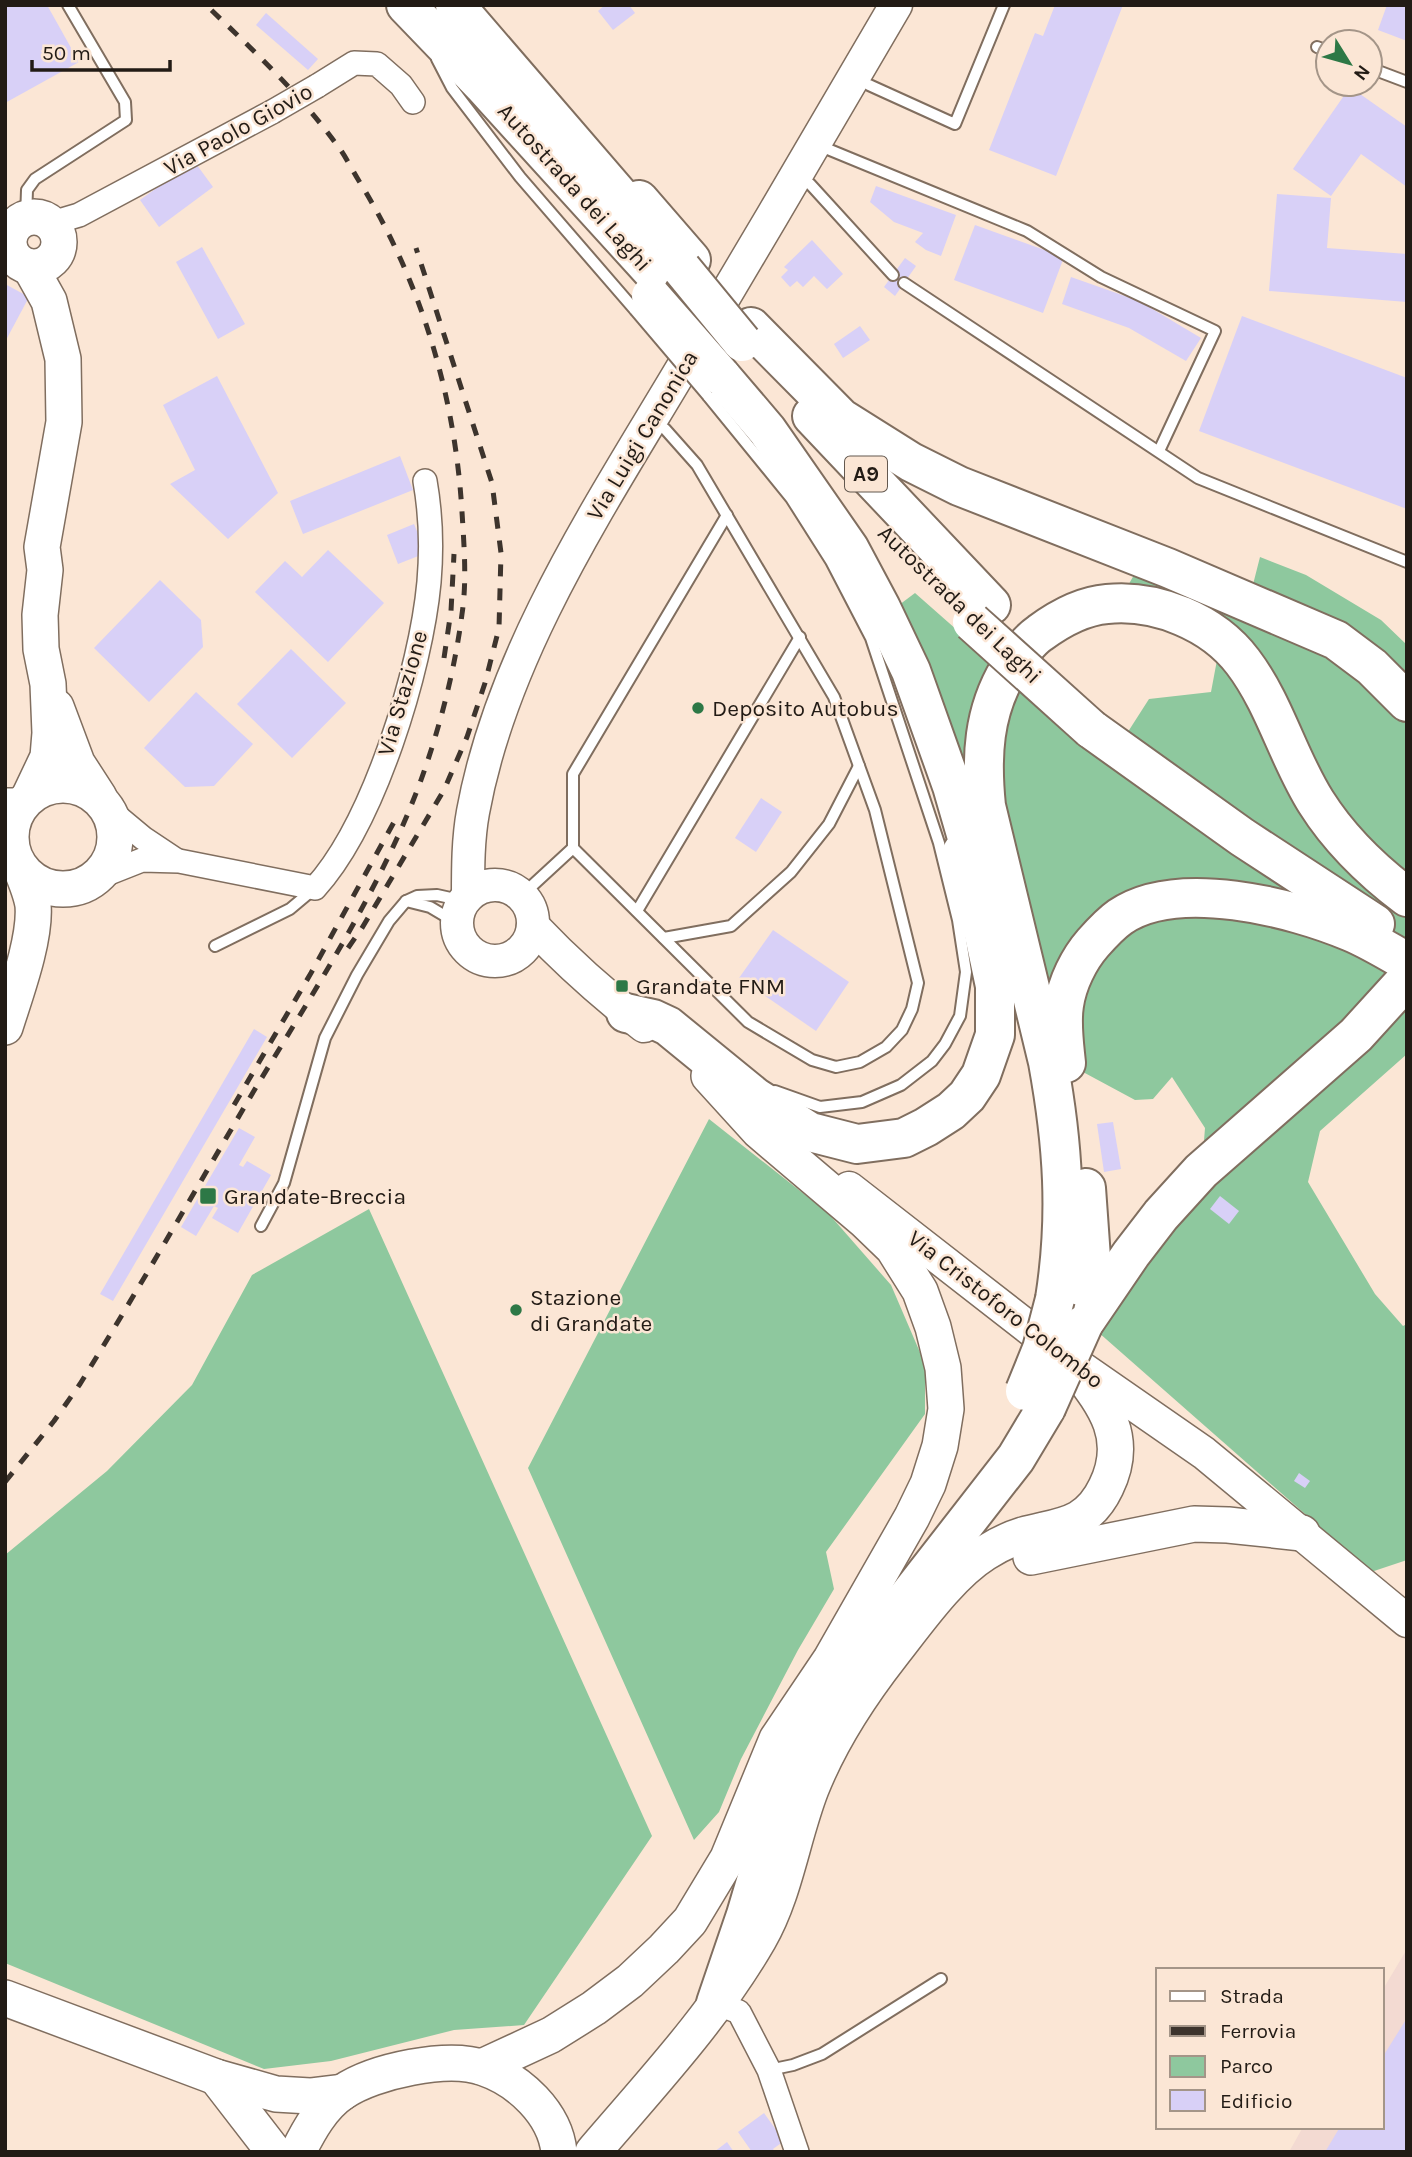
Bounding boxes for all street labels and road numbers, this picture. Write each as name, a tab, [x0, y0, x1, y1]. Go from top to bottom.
street label: Via Paolo Giovio	[159, 77, 317, 181]
street label: Autostrada dei Laghi	[492, 98, 657, 277]
street label: Via Luigi Canonica	[581, 345, 704, 525]
road number: A9	[845, 456, 887, 491]
street label: Autostrada dei Laghi	[872, 519, 1047, 689]
street label: Via Stazione	[372, 627, 433, 759]
street label: Via Cristoforo Colombo	[903, 1225, 1109, 1394]

